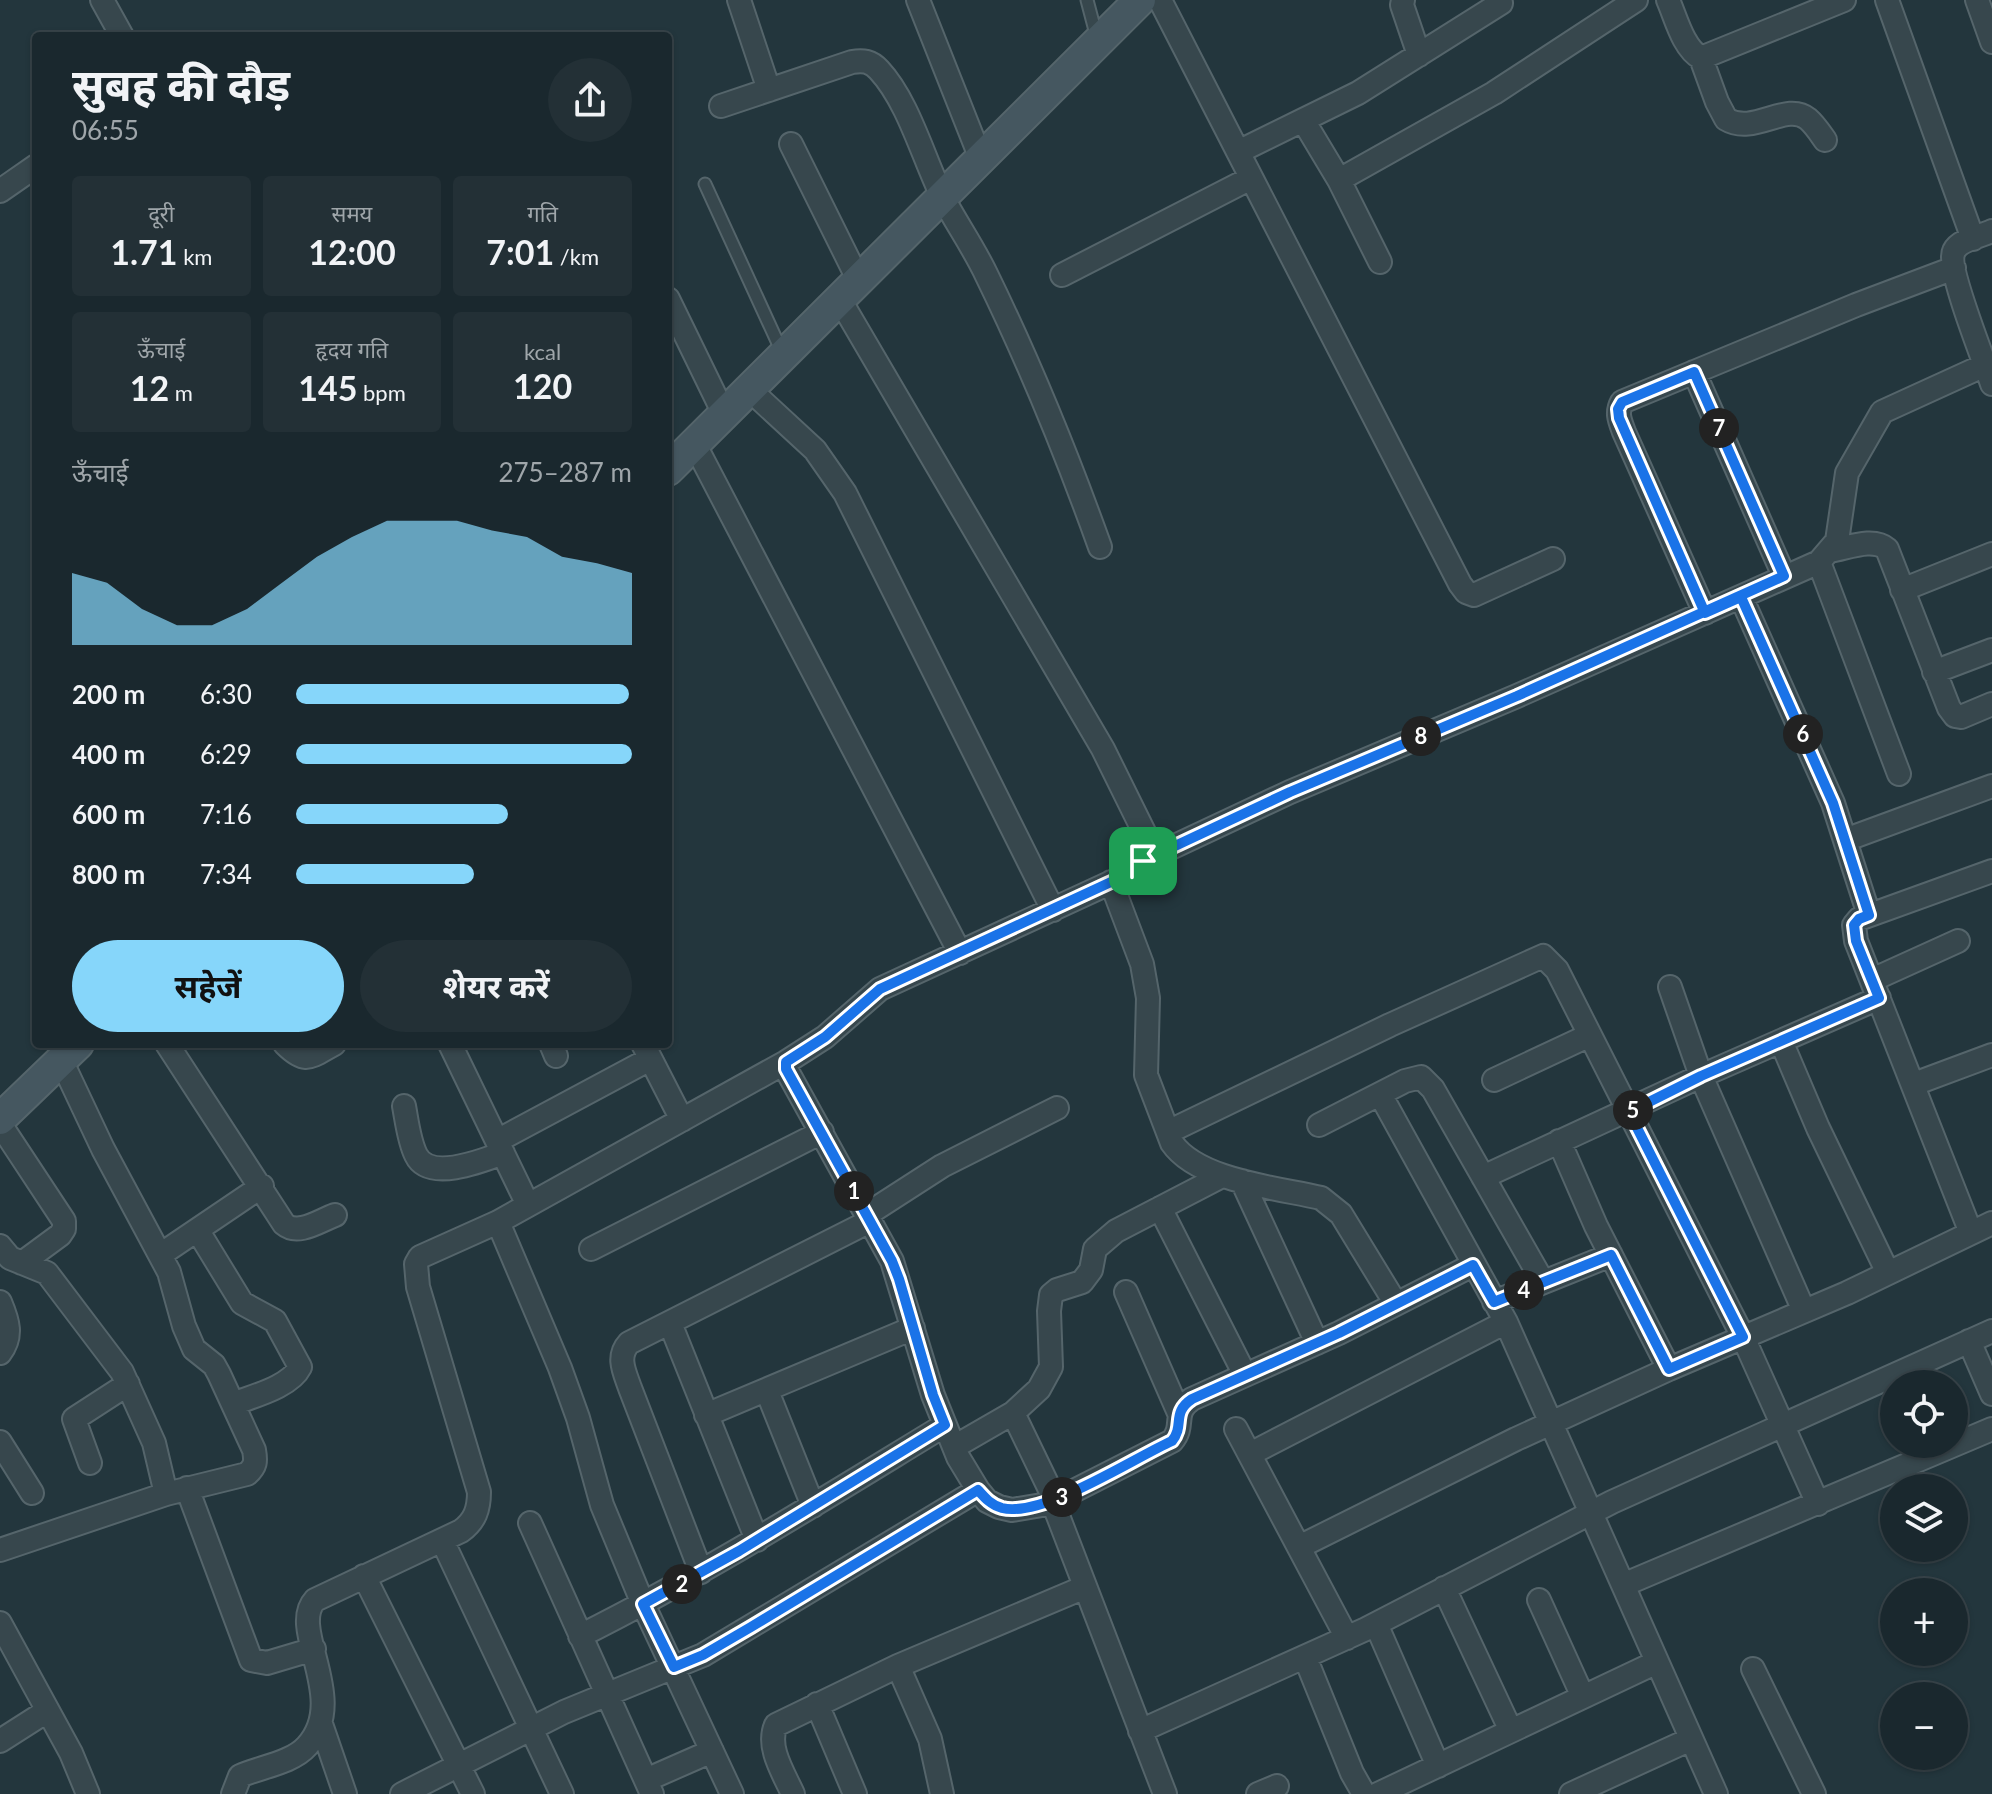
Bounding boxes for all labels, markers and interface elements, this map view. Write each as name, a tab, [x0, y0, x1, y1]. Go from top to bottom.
text: सुबह की दौड़	[72, 58, 290, 110]
button: share	[548, 58, 632, 142]
text: 06:55	[72, 114, 139, 146]
text: दूरी	[148, 200, 175, 227]
text: समय	[332, 200, 372, 227]
text: गति	[527, 200, 558, 227]
text: 1.71	[110, 231, 178, 272]
text: 12:00	[308, 231, 396, 272]
text: 7:01	[486, 231, 554, 272]
text: km	[178, 243, 212, 270]
text: /km	[554, 243, 599, 270]
text: ऊँचाई	[137, 336, 185, 363]
text: हृदय गति	[316, 336, 388, 363]
text: kcal	[524, 338, 561, 365]
text: 120	[513, 365, 572, 406]
text: 12	[130, 367, 169, 408]
text: 145	[298, 367, 357, 408]
text: m	[169, 379, 193, 406]
text: bpm	[357, 379, 406, 406]
pin: 7	[1699, 408, 1739, 448]
text: 7	[1713, 414, 1725, 441]
text: ऊँचाई	[72, 456, 128, 488]
text: 275–287 m	[498, 456, 632, 488]
text: 200 m	[72, 678, 145, 710]
text: 6:30	[200, 678, 252, 710]
pin: 6	[1783, 714, 1823, 754]
pin: 8	[1401, 716, 1441, 756]
text: 6	[1797, 720, 1809, 747]
text: 8	[1415, 722, 1427, 749]
text: 400 m	[72, 738, 145, 770]
text: 6:29	[200, 738, 252, 770]
text: 600 m	[72, 798, 145, 830]
text: 7:16	[200, 798, 252, 830]
pin	[1109, 827, 1177, 895]
icon: arrive	[1121, 839, 1165, 883]
text: 800 m	[72, 858, 145, 890]
text: 7:34	[200, 858, 252, 890]
button: सहेजें	[72, 940, 344, 1032]
button: शेयर करें	[360, 940, 632, 1032]
pin: 5	[1613, 1090, 1653, 1130]
text: 5	[1627, 1096, 1639, 1123]
pin: 1	[834, 1171, 874, 1211]
text: 1	[848, 1177, 860, 1204]
pin: 4	[1504, 1270, 1544, 1310]
text: 4	[1518, 1276, 1530, 1303]
map controls	[1880, 1370, 1968, 1770]
button: locate	[1880, 1370, 1968, 1458]
button: layers	[1880, 1474, 1968, 1562]
pin: 3	[1042, 1477, 1082, 1517]
text: 3	[1056, 1483, 1068, 1510]
pin: 2	[662, 1564, 702, 1604]
text: 2	[676, 1570, 688, 1597]
button: +	[1880, 1578, 1968, 1666]
button: −	[1880, 1682, 1968, 1770]

